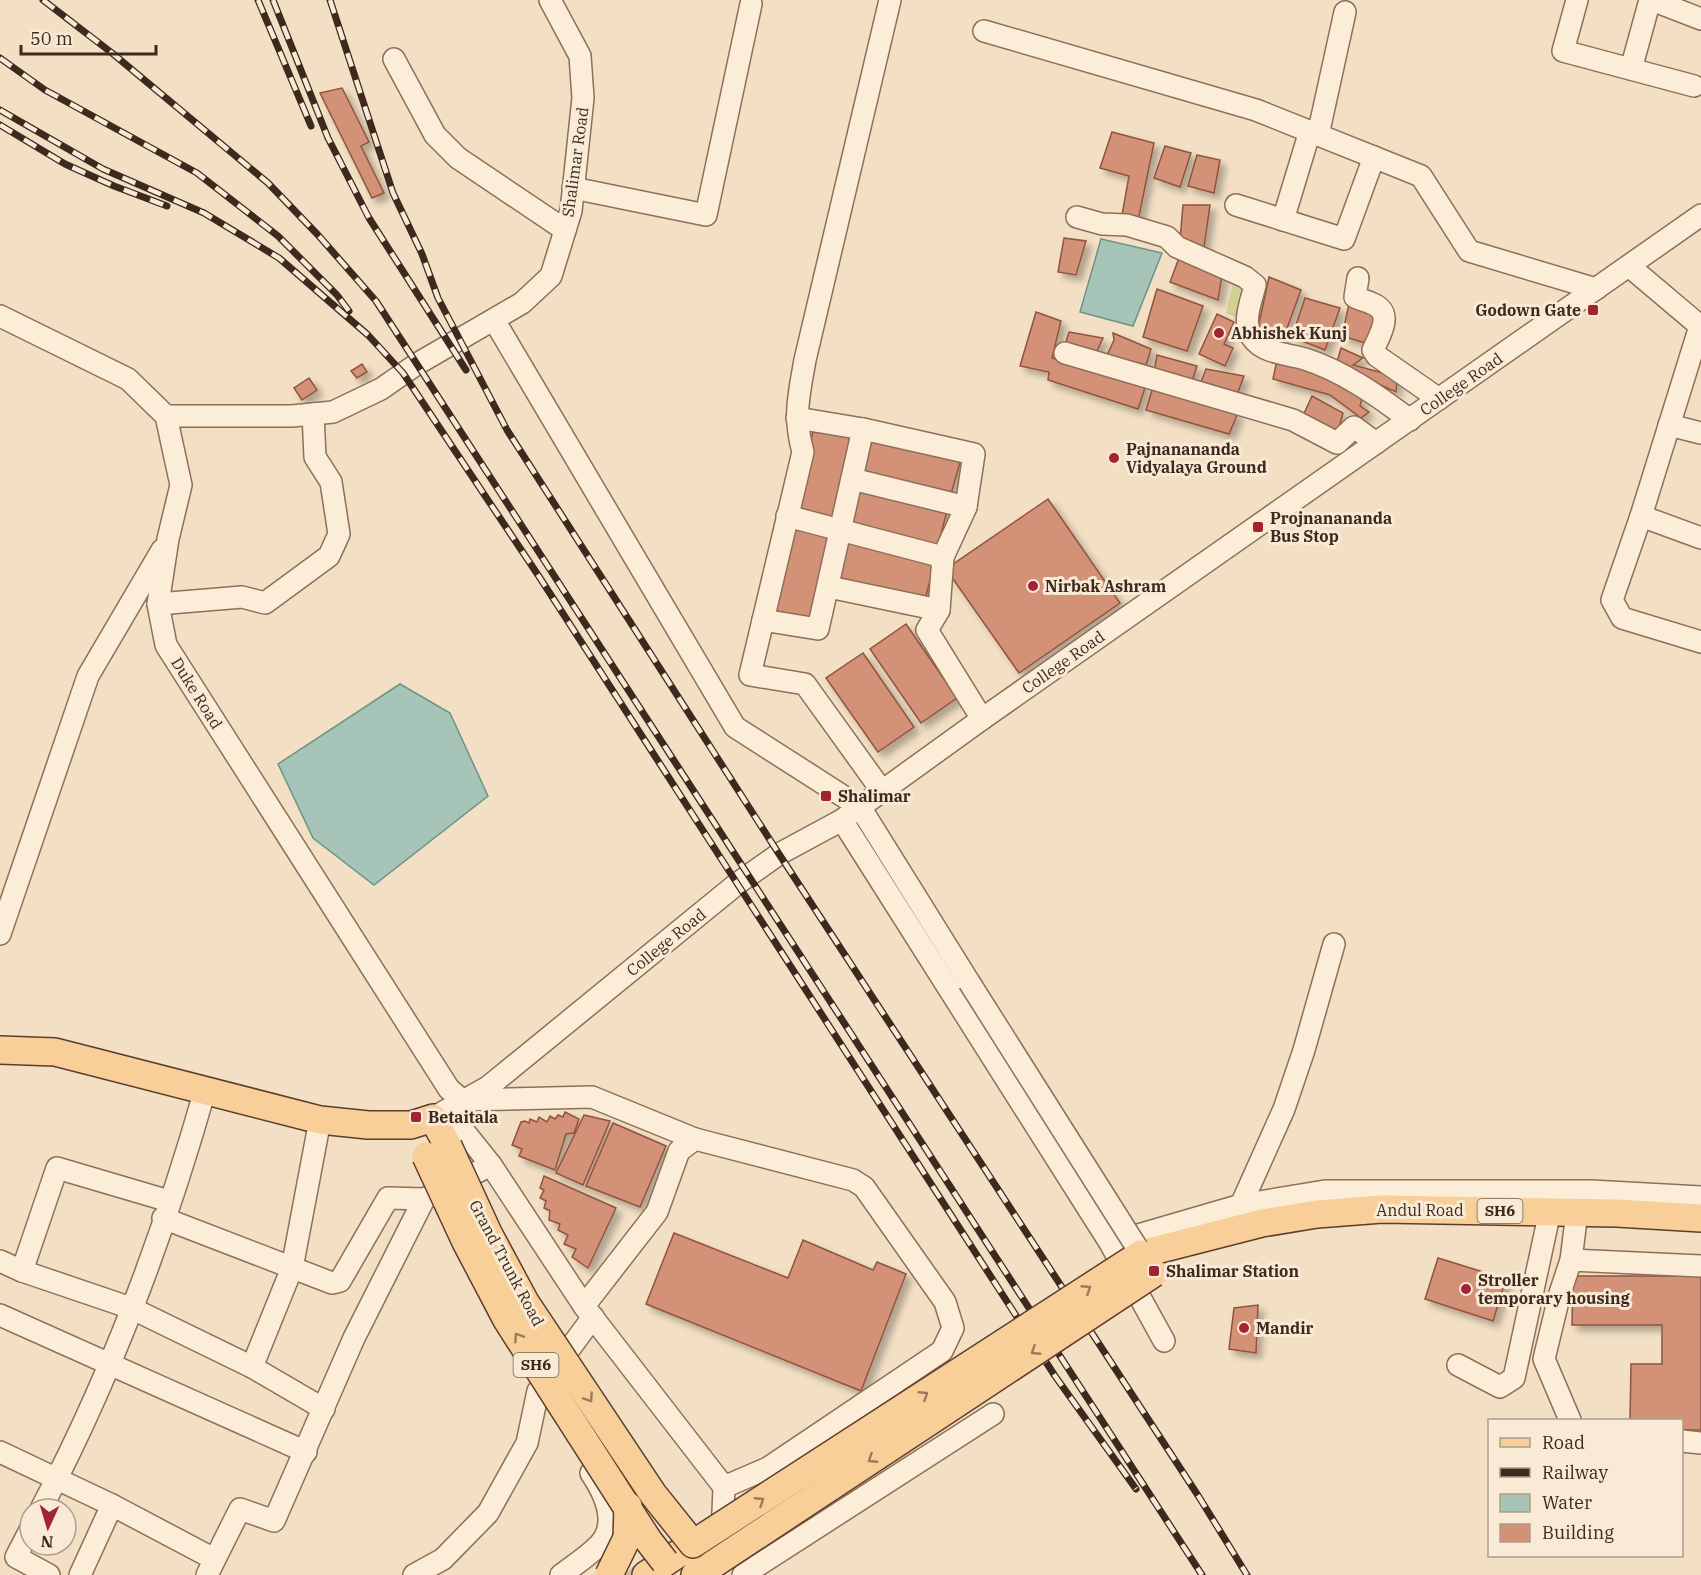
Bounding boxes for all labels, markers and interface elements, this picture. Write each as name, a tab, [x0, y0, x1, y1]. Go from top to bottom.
scale bar	[21, 18, 156, 56]
text: 50 m	[30, 27, 73, 50]
street label: Shalimar Road	[557, 105, 593, 218]
place label: Godown Gate	[1475, 300, 1581, 320]
marker: Godown Gate	[1586, 303, 1600, 317]
place label: Abhishek Kunj	[1231, 323, 1347, 343]
marker: Abhishek Kunj	[1212, 326, 1226, 340]
street label: College Road	[1416, 348, 1506, 420]
place label: Pajnanananda Vidyalaya Ground	[1126, 439, 1267, 477]
marker: Pajnanananda Vidyalaya Ground	[1107, 451, 1121, 465]
place label: Projnanananda Bus Stop	[1270, 508, 1392, 546]
marker: Projnanananda Bus Stop	[1251, 520, 1265, 534]
place label: Nirbak Ashram	[1045, 576, 1167, 596]
marker: Nirbak Ashram	[1026, 579, 1040, 593]
street label: College Road	[1018, 626, 1108, 698]
street label: Duke Road	[167, 653, 227, 733]
place label: Shalimar	[838, 786, 911, 806]
marker: Shalimar	[819, 789, 833, 803]
street label: College Road	[622, 904, 710, 980]
place label: Betaitala	[428, 1107, 498, 1127]
marker: Betaitala	[409, 1110, 423, 1124]
street label: Grand Trunk Road	[465, 1197, 549, 1330]
road number: SH6	[1478, 1199, 1522, 1223]
street label: Andul Road	[1376, 1200, 1464, 1220]
place label: Shalimar Station	[1166, 1261, 1299, 1281]
marker: Shalimar Station	[1147, 1264, 1161, 1278]
place label: Stroller temporary housing	[1478, 1270, 1630, 1308]
marker: Stroller temporary housing	[1459, 1282, 1473, 1296]
one-way arrow	[1081, 1284, 1091, 1296]
place label: Mandir	[1256, 1318, 1314, 1338]
marker: Mandir	[1237, 1321, 1251, 1335]
one-way arrow	[515, 1333, 526, 1344]
one-way arrow	[1030, 1344, 1041, 1355]
road number: SH6	[514, 1353, 558, 1377]
one-way arrow	[917, 1391, 928, 1402]
one-way arrow	[581, 1392, 593, 1402]
legend	[1488, 1419, 1683, 1557]
text: Road	[1542, 1431, 1585, 1454]
one-way arrow	[868, 1452, 879, 1463]
text: Railway	[1542, 1461, 1608, 1484]
text: Water	[1542, 1491, 1592, 1514]
one-way arrow	[754, 1496, 764, 1508]
north arrow	[18, 1497, 78, 1557]
text: Building	[1542, 1521, 1614, 1544]
text: N	[40, 1532, 54, 1552]

